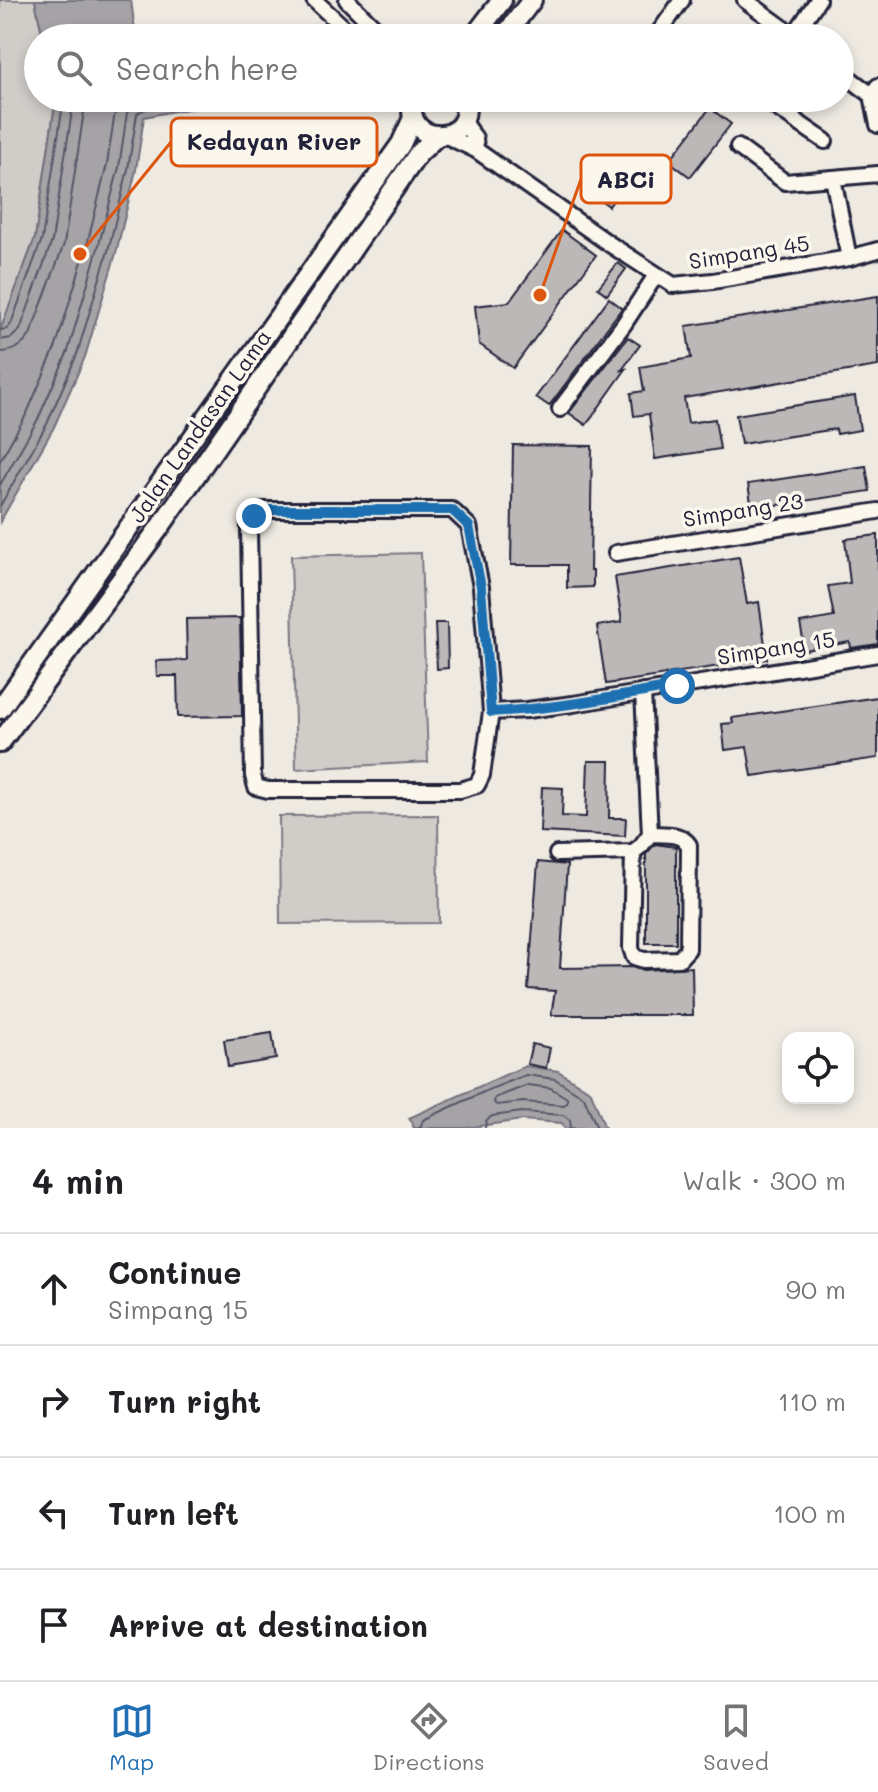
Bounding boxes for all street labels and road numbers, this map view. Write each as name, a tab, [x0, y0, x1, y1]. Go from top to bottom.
street label: Simpang 45	[687, 228, 811, 275]
street label: Jalan Landasan Lama	[122, 323, 277, 528]
street label: Simpang 23	[681, 486, 805, 533]
street label: Simpang 15	[715, 624, 837, 671]

